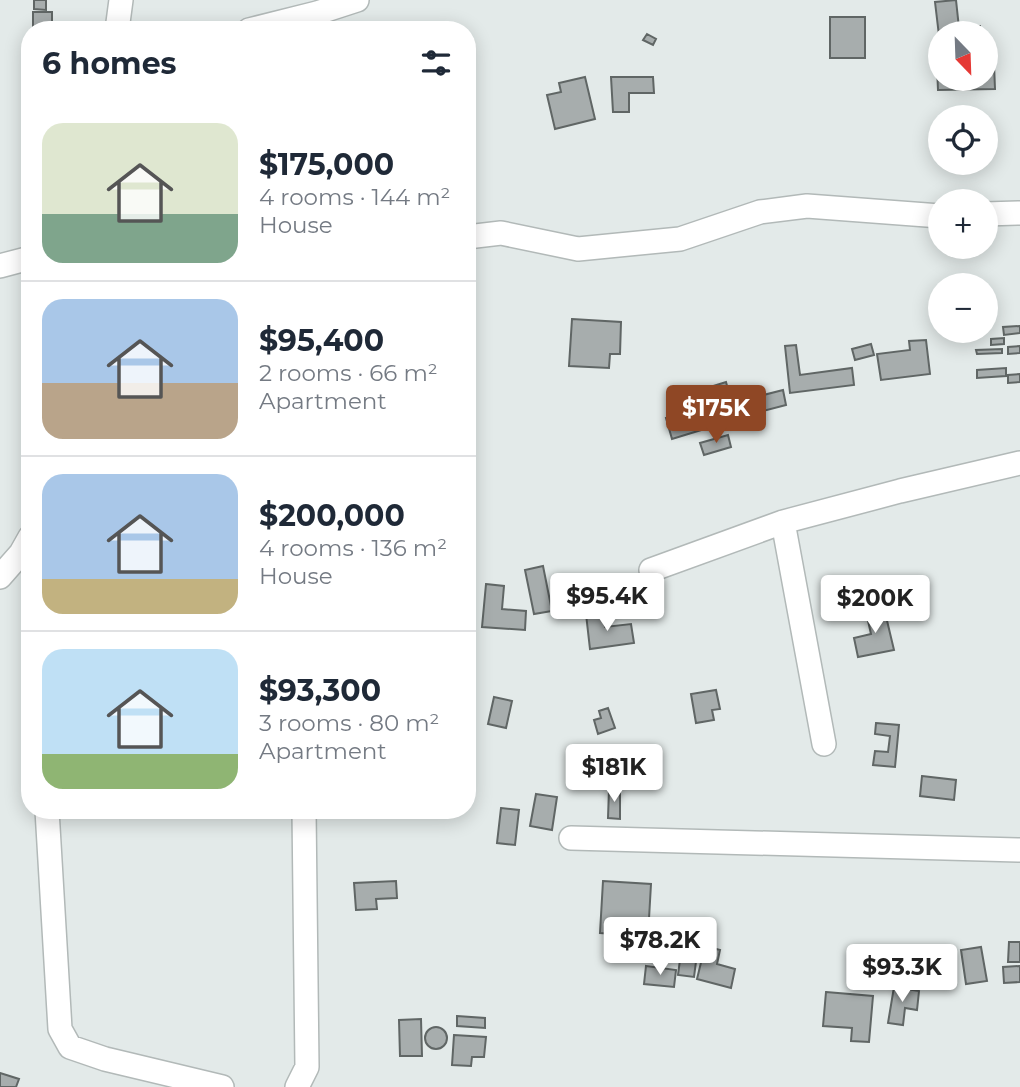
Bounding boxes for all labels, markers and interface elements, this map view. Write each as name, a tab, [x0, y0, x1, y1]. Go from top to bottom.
north arrow	[928, 21, 998, 91]
map controls	[928, 21, 998, 343]
icon: filters	[417, 44, 455, 82]
text: 6 homes	[42, 45, 177, 82]
button: locate	[928, 105, 998, 175]
text: $175,000	[259, 146, 394, 183]
icon: home	[98, 151, 182, 235]
text: 4 rooms · 144 m²	[259, 183, 451, 211]
button: +	[928, 189, 998, 259]
text: House	[259, 211, 333, 239]
button: −	[928, 273, 998, 343]
text: $95,400	[259, 322, 384, 359]
icon: home	[98, 327, 182, 411]
text: 2 rooms · 66 m²	[259, 359, 438, 387]
pin: $175K	[667, 386, 765, 445]
text: Apartment	[259, 387, 387, 415]
text: $175K	[682, 394, 750, 422]
text: $200,000	[259, 497, 405, 534]
icon: home	[98, 502, 182, 586]
text: 4 rooms · 136 m²	[259, 534, 447, 562]
text: House	[259, 562, 333, 590]
pin: $95.4K	[550, 574, 664, 633]
pin: $200K	[826, 576, 924, 635]
text: $95.4K	[566, 582, 648, 610]
text: $200K	[837, 584, 913, 612]
text: $93,300	[259, 672, 381, 709]
icon: home	[98, 677, 182, 761]
text: 3 rooms · 80 m²	[259, 709, 439, 737]
text: Apartment	[259, 737, 387, 765]
pin: $181K	[565, 744, 663, 804]
text: $181K	[582, 753, 646, 781]
pin: $78.2K	[603, 918, 717, 977]
text: $78.2K	[620, 926, 700, 954]
pin: $93.3K	[845, 944, 959, 1004]
text: $93.3K	[862, 953, 942, 981]

